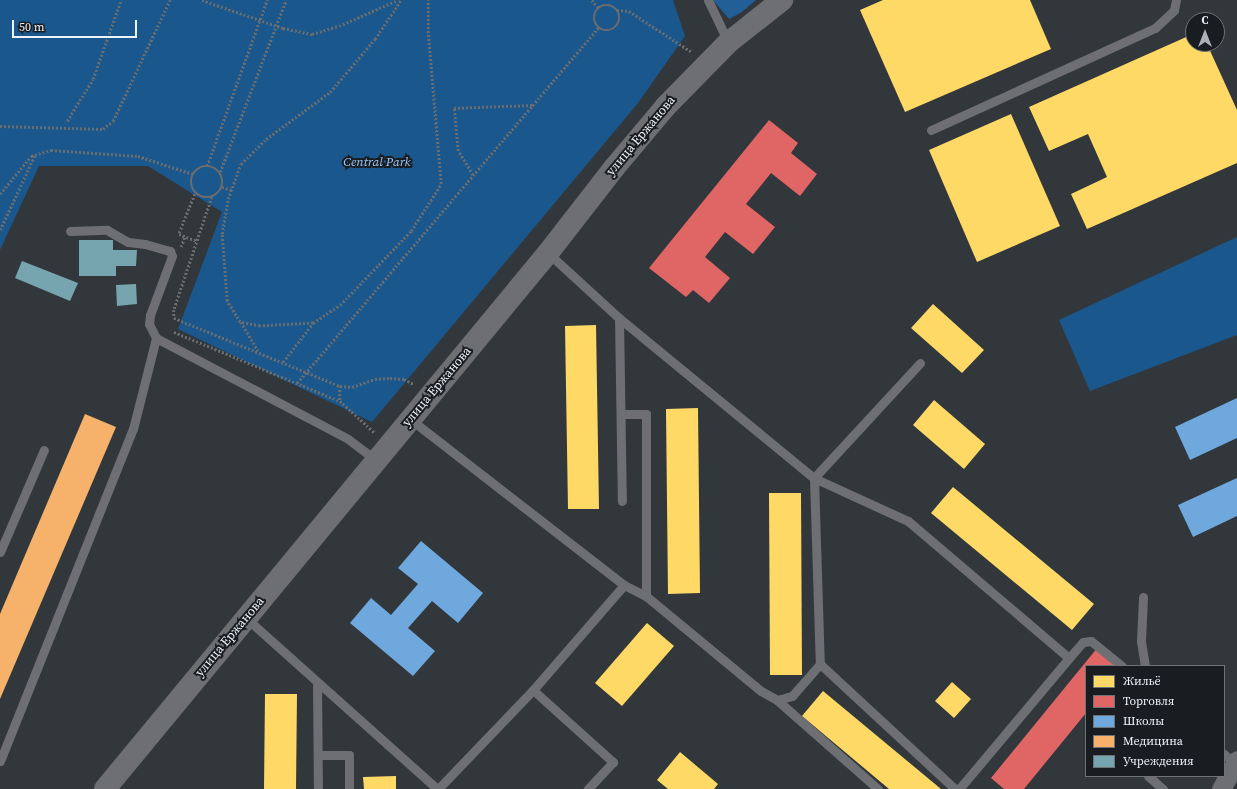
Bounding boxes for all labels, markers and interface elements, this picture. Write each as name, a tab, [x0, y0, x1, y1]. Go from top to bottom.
scale bar	[14, 12, 139, 38]
north arrow	[1185, 12, 1225, 52]
text: С	[1202, 13, 1208, 28]
text: 50 m	[19, 19, 45, 35]
street label: улица Ержанова	[603, 93, 679, 179]
park label: Central Park	[343, 154, 411, 170]
street label: улица Ержанова	[399, 344, 475, 430]
street label: улица Ержанова	[192, 594, 268, 680]
legend	[1085, 665, 1225, 777]
text: Жильё	[1123, 673, 1161, 689]
text: Торговля	[1123, 693, 1174, 709]
text: Школы	[1123, 713, 1164, 729]
text: Медицина	[1123, 733, 1183, 749]
text: Учреждения	[1123, 753, 1194, 769]

